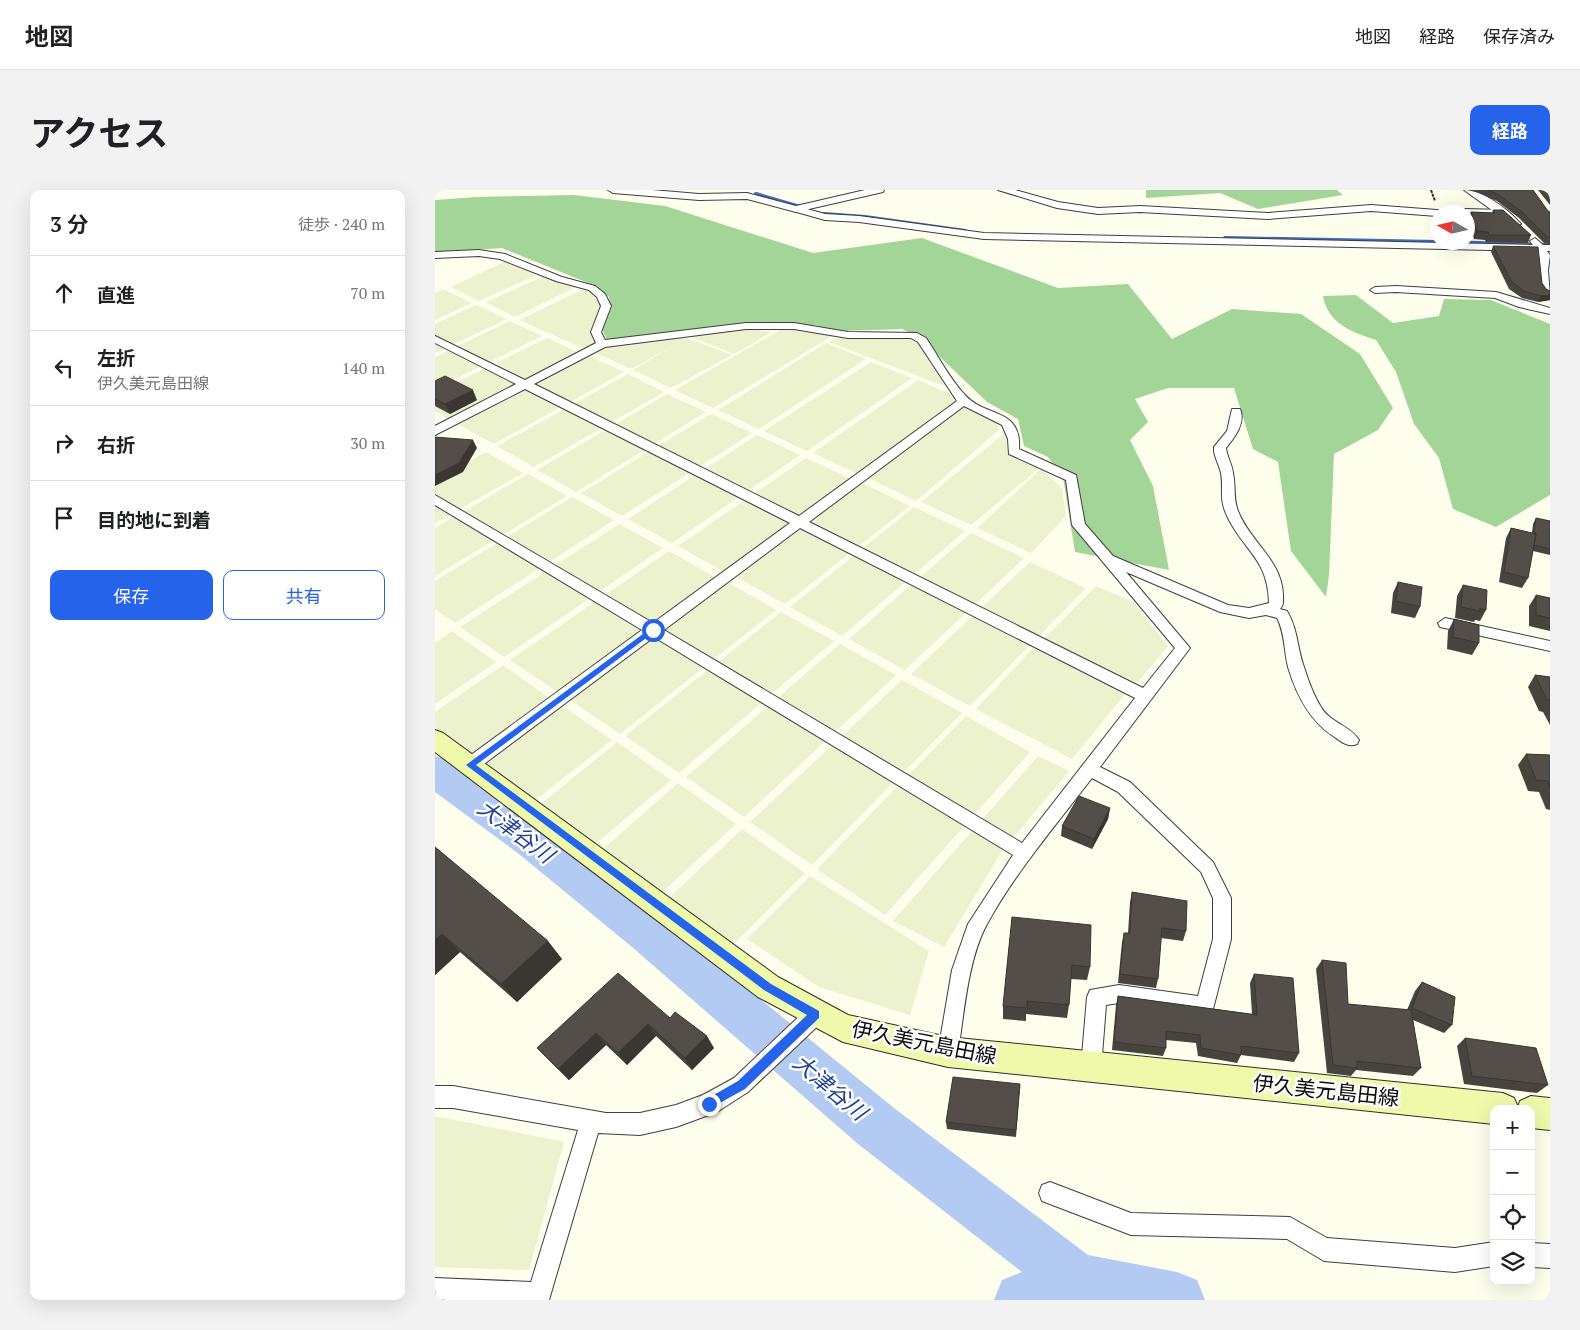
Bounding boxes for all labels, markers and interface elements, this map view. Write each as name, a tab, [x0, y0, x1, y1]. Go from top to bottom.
text: 地図	[25, 20, 73, 52]
text: 地図	[1355, 24, 1391, 48]
text: 経路	[1419, 24, 1455, 48]
text: 保存済み	[1483, 24, 1555, 48]
button: 経路	[1470, 105, 1550, 155]
text: アクセス	[30, 110, 168, 156]
north arrow	[1430, 205, 1475, 250]
text: 3 分	[50, 210, 89, 238]
text: 徒歩 · 240 m	[298, 213, 385, 235]
icon: ahead	[50, 279, 78, 307]
text: 直進	[97, 282, 135, 307]
text: 70 m	[350, 282, 385, 304]
text: 左折	[97, 345, 135, 370]
icon: left	[50, 354, 78, 382]
text: 140 m	[342, 357, 385, 379]
text: 伊久美元島田線	[97, 372, 209, 394]
icon: right	[50, 429, 78, 457]
text: 右折	[97, 432, 135, 457]
text: 30 m	[350, 432, 385, 454]
icon: arrive	[50, 504, 78, 532]
text: 目的地に到着	[97, 507, 211, 532]
button: 保存	[50, 570, 213, 620]
button: 共有	[223, 570, 385, 620]
route start	[642, 619, 665, 642]
water label: 大津谷川	[472, 793, 562, 870]
street label: 伊久美元島田線	[849, 1014, 999, 1070]
water label: 大津谷川	[787, 1047, 875, 1127]
street label: 伊久美元島田線	[1252, 1068, 1401, 1112]
route end	[698, 1093, 721, 1116]
map controls	[1490, 1105, 1535, 1285]
button: +	[1490, 1105, 1535, 1150]
button: −	[1490, 1150, 1535, 1195]
button: locate	[1490, 1195, 1535, 1240]
button: layers	[1490, 1240, 1535, 1285]

